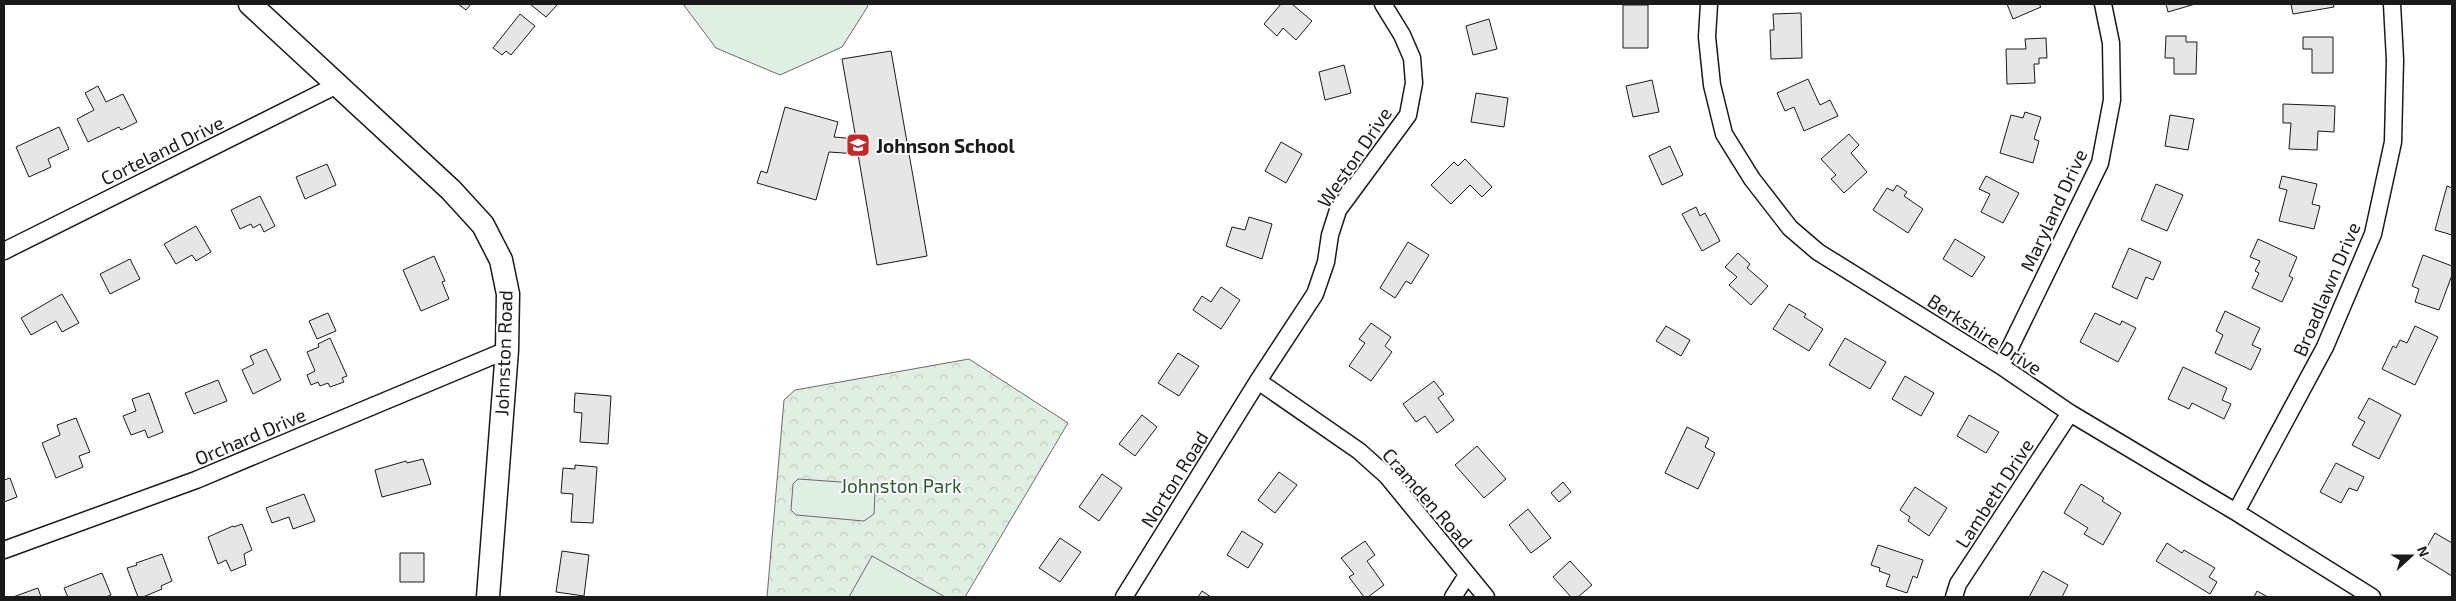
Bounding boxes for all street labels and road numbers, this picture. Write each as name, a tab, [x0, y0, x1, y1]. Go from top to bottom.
street label: Weston Drive	[1312, 103, 1396, 211]
street label: Corteland Drive	[97, 110, 227, 190]
street label: Maryland Drive	[2015, 145, 2091, 275]
street label: Broadlawn Drive	[2287, 219, 2365, 359]
street label: Berkshire Drive	[1924, 289, 2046, 379]
street label: Johnston Road	[489, 290, 517, 416]
street label: Orchard Drive	[191, 402, 309, 470]
street label: Norton Road	[1135, 427, 1213, 531]
street label: Lambeth Drive	[1950, 434, 2038, 552]
street label: Cramden Road	[1378, 443, 1478, 553]

